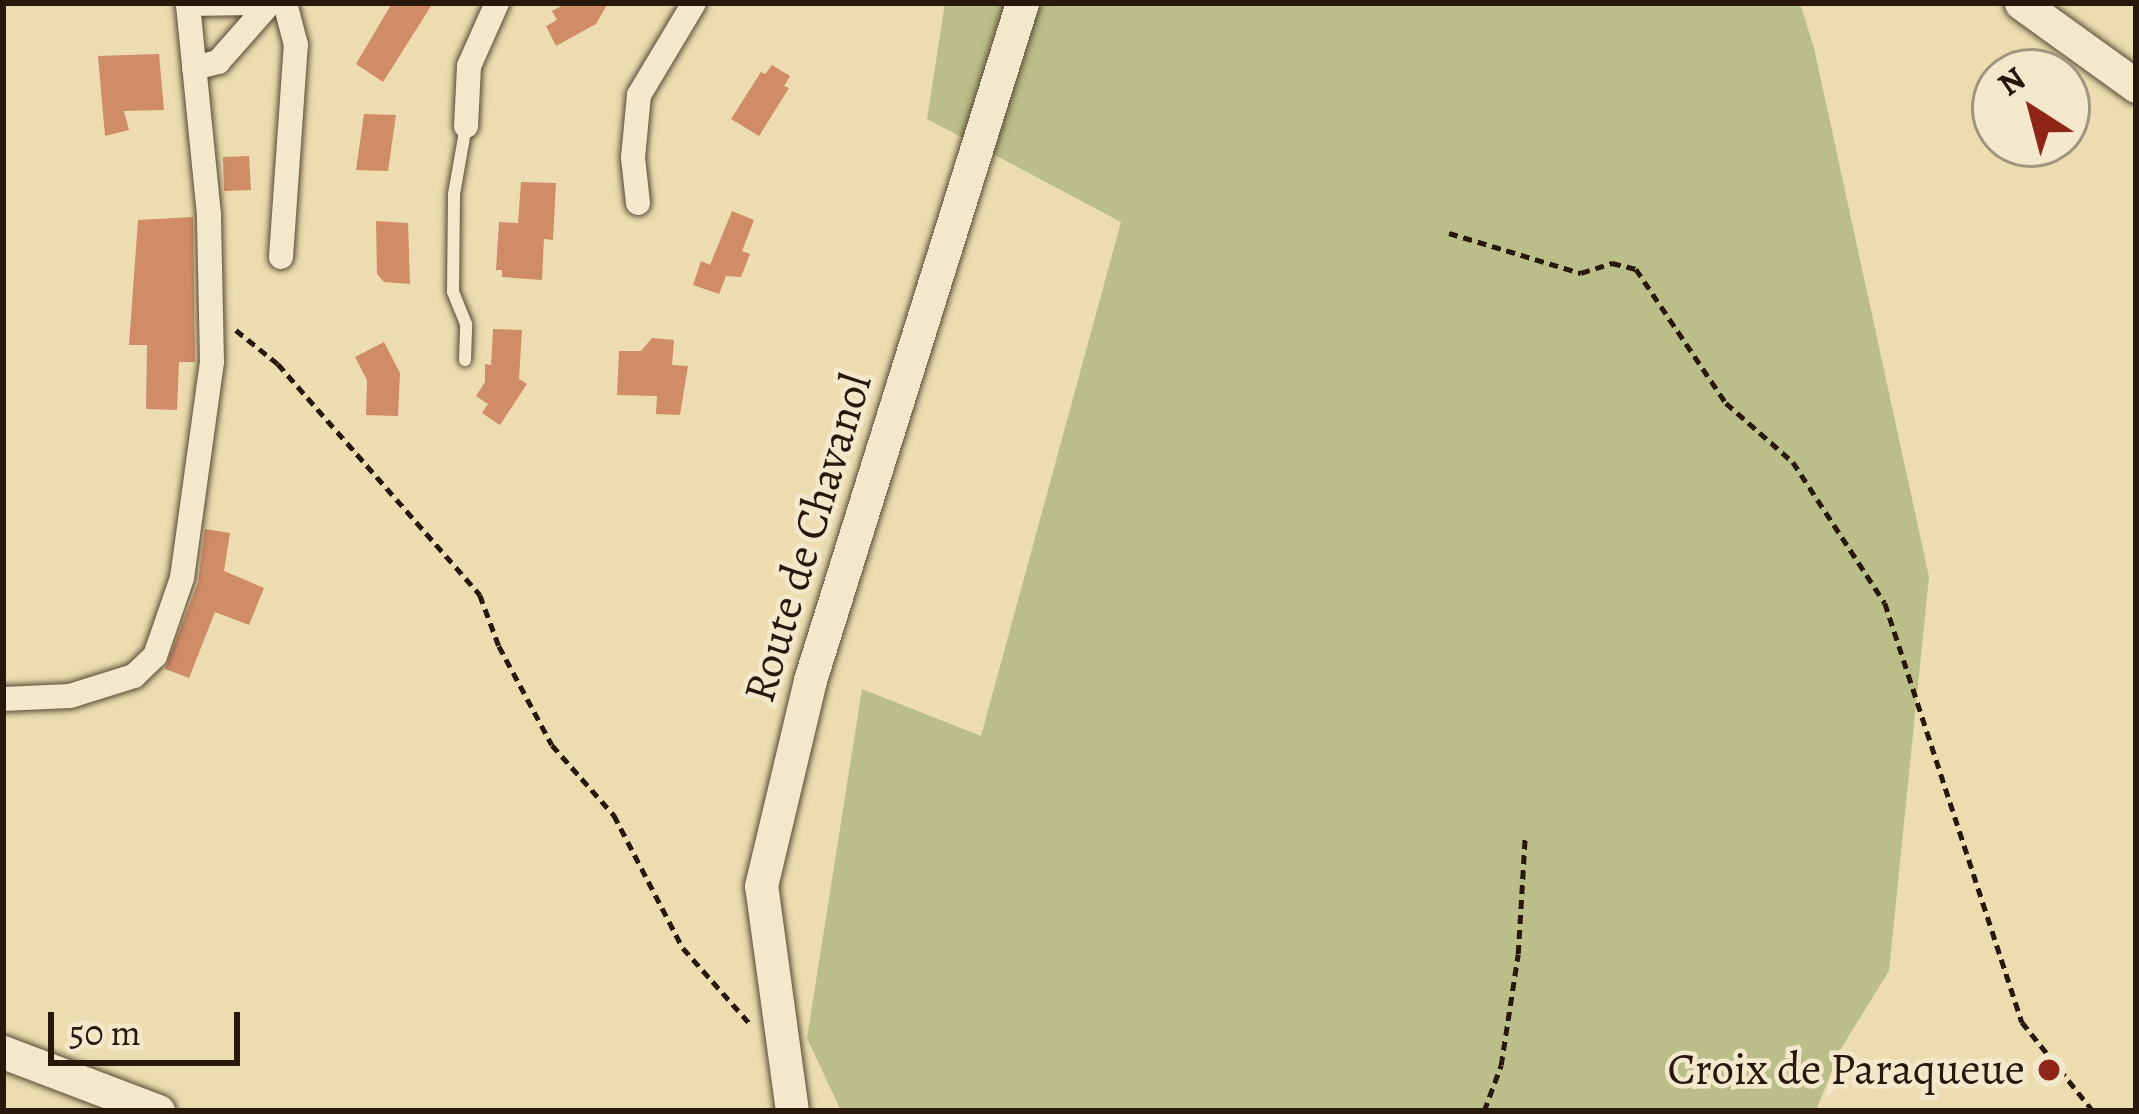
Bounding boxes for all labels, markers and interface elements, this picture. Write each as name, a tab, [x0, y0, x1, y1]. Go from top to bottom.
north arrow	[1971, 48, 2091, 168]
text: N	[1988, 56, 2034, 106]
street label: Route de Chavanol	[732, 367, 884, 709]
scale bar	[54, 988, 246, 1062]
text: 50 m	[69, 1008, 141, 1057]
place label: Croix de Paraqueue	[1667, 1043, 2025, 1097]
marker: Croix de Paraqueue	[2036, 1057, 2062, 1083]

